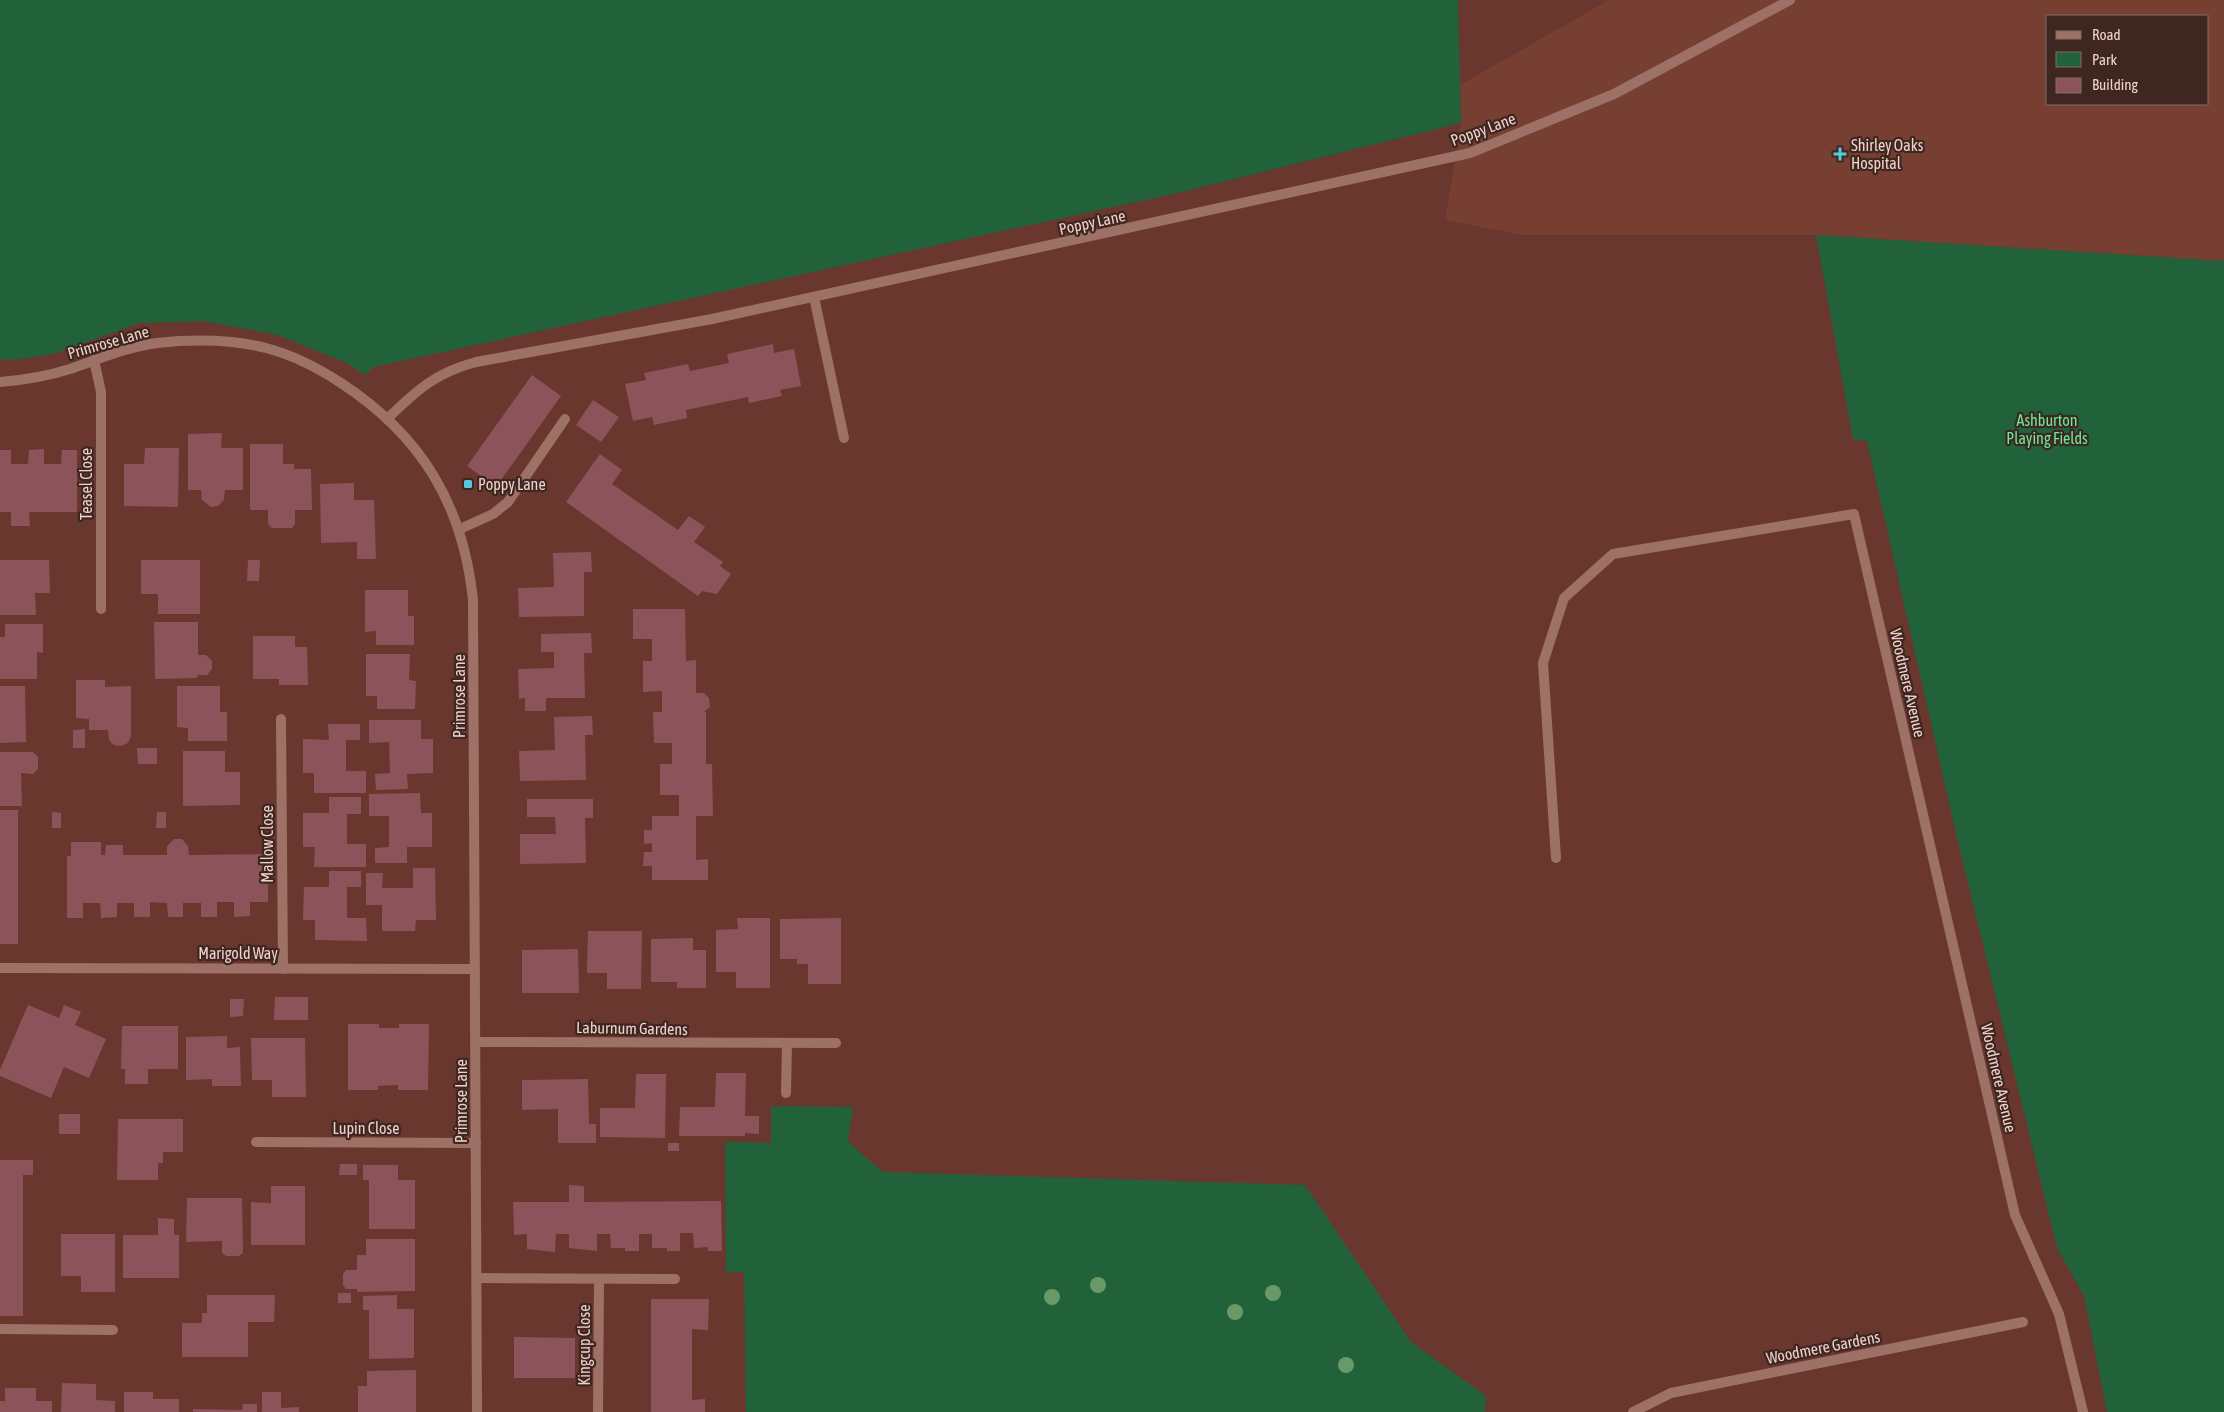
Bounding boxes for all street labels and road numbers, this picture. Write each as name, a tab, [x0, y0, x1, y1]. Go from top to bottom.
street label: Poppy Lane	[1448, 109, 1518, 150]
street label: Poppy Lane	[1057, 206, 1127, 239]
street label: Primrose Lane	[65, 322, 151, 362]
street label: Teasel Close	[77, 448, 95, 520]
street label: Woodmere Avenue	[1887, 627, 1929, 739]
street label: Primrose Lane	[450, 654, 468, 738]
street label: Mallow Close	[258, 805, 276, 883]
street label: Marigold Way	[198, 944, 278, 963]
street label: Laburnum Gardens	[576, 1018, 688, 1038]
street label: Woodmere Avenue	[1978, 1022, 2020, 1134]
street label: Primrose Lane	[452, 1059, 470, 1143]
street label: Lupin Close	[333, 1119, 399, 1138]
street label: Kingcup Close	[575, 1305, 594, 1385]
street label: Woodmere Gardens	[1765, 1327, 1882, 1367]

